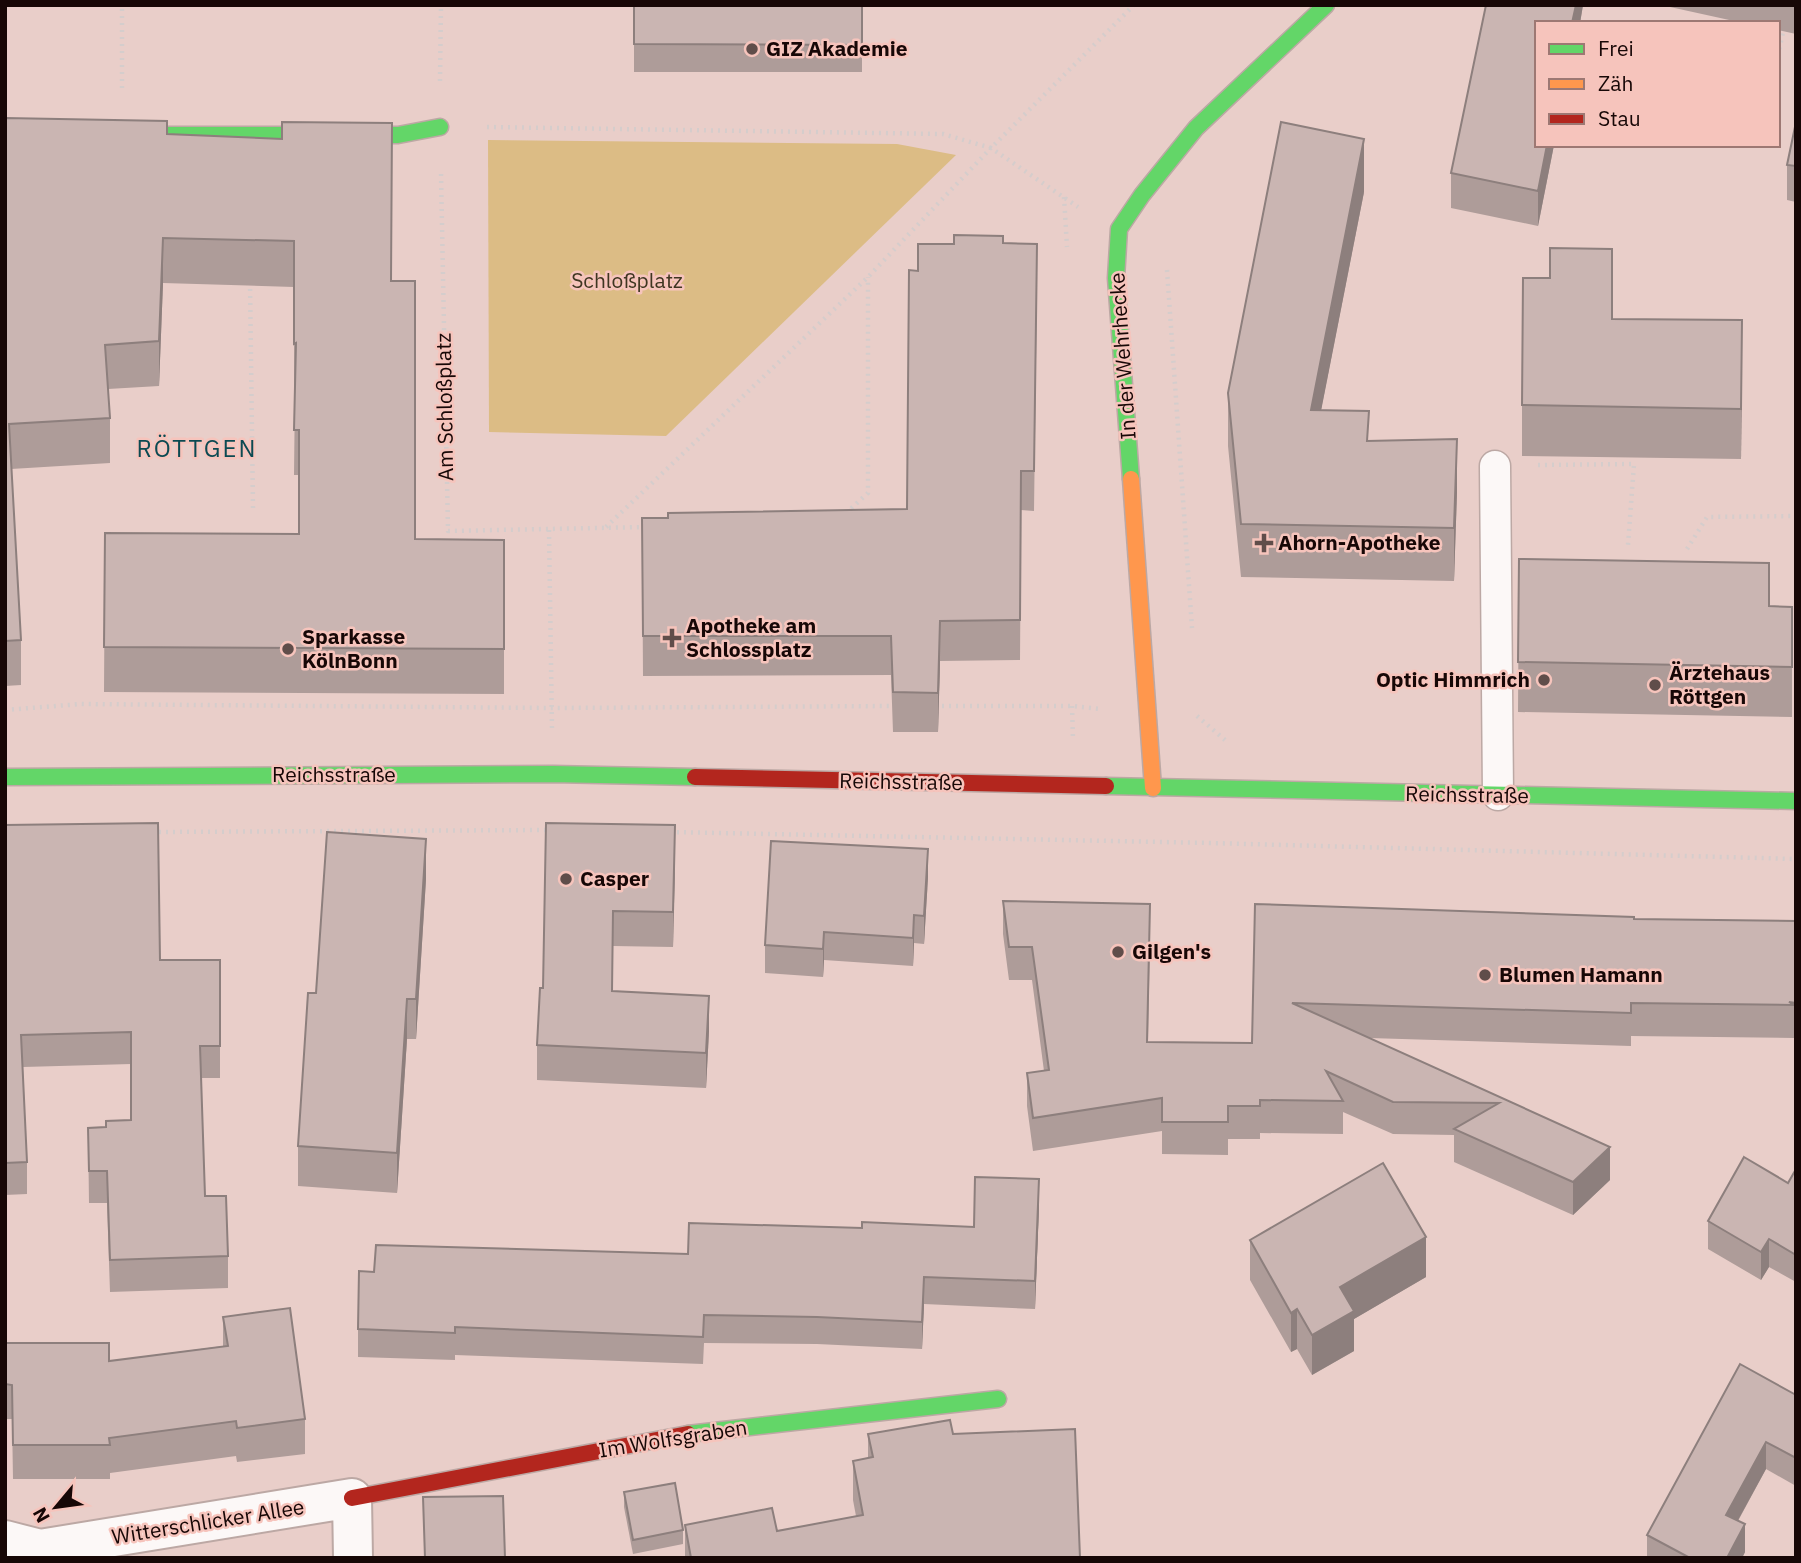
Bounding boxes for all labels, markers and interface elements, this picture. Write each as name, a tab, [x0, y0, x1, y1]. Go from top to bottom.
legend	[1535, 21, 1780, 147]
place label: GIZ Akademie	[766, 34, 908, 62]
text: Frei	[1598, 34, 1634, 62]
marker: GIZ Akademie	[744, 41, 760, 57]
text: Zäh	[1598, 69, 1633, 97]
text: Stau	[1598, 104, 1641, 132]
park label: Schloßplatz	[571, 266, 683, 294]
street label: In der Wehrhecke	[1102, 272, 1142, 441]
street label: Am Schloßplatz	[429, 332, 459, 481]
district label: RÖTTGEN	[137, 432, 257, 464]
place label: Ahorn-Apotheke	[1278, 528, 1441, 556]
marker: Ahorn-Apotheke	[1256, 535, 1272, 551]
place label: Apotheke am Schlossplatz	[686, 611, 816, 663]
place label: Sparkasse KölnBonn	[302, 622, 405, 674]
marker: Apotheke am Schlossplatz	[664, 630, 680, 646]
marker: Sparkasse KölnBonn	[280, 641, 296, 657]
place label: Ärztehaus Röttgen	[1669, 658, 1770, 710]
place label: Optic Himmrich	[1376, 665, 1530, 693]
marker: Optic Himmrich	[1536, 672, 1552, 688]
marker: Ärztehaus Röttgen	[1647, 677, 1663, 693]
street label: Reichsstraße	[272, 760, 396, 788]
street label: Reichsstraße	[839, 766, 963, 796]
street label: Reichsstraße	[1405, 779, 1529, 809]
place label: Casper	[580, 864, 650, 892]
marker: Casper	[558, 871, 574, 887]
place label: Gilgen's	[1132, 937, 1211, 965]
marker: Gilgen's	[1110, 944, 1126, 960]
place label: Blumen Hamann	[1499, 960, 1663, 988]
marker: Blumen Hamann	[1477, 967, 1493, 983]
street label: Im Wolfsgraben	[597, 1412, 749, 1464]
north arrow	[21, 1472, 91, 1542]
street label: Witterschlicker Allee	[110, 1492, 306, 1550]
text: N	[27, 1503, 55, 1527]

